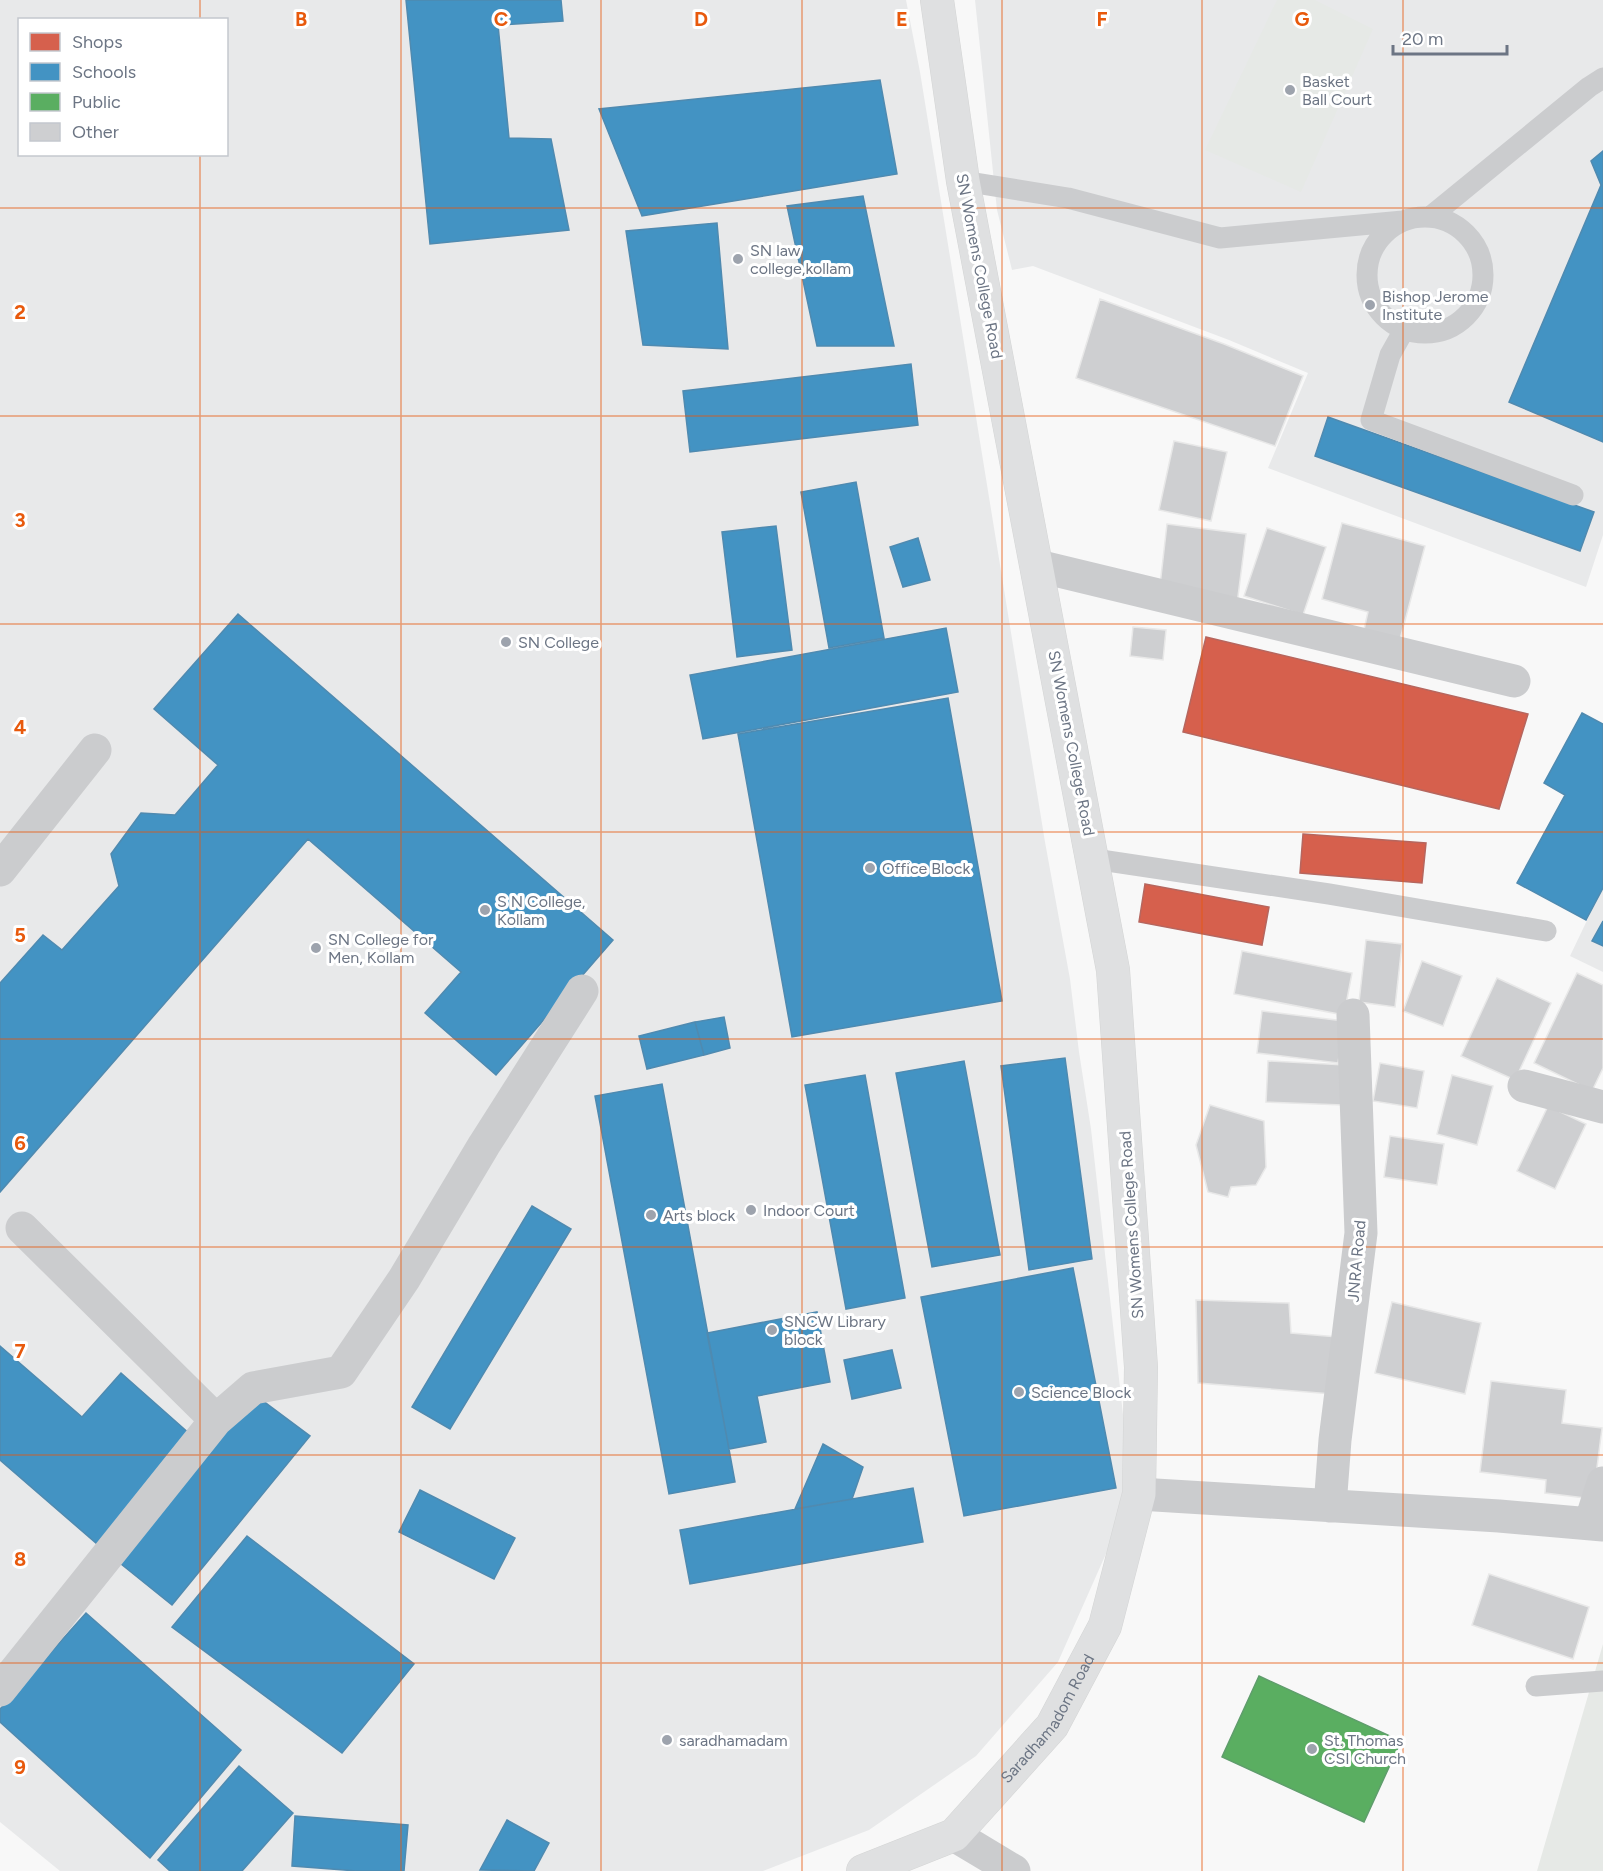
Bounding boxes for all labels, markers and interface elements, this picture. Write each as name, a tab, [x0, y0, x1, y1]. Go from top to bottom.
text: B	[295, 7, 307, 31]
text: C	[494, 7, 508, 31]
text: D	[694, 7, 708, 31]
text: E	[896, 7, 908, 31]
text: F	[1096, 7, 1108, 31]
text: G	[1295, 7, 1310, 31]
legend	[18, 18, 228, 156]
scale bar	[1393, 18, 1507, 56]
text: 20 m	[1402, 28, 1443, 50]
text: Shops	[72, 31, 123, 53]
text: Schools	[72, 61, 136, 83]
place label: Basket Ball Court	[1302, 72, 1372, 109]
marker: Basket Ball Court	[1283, 83, 1297, 97]
text: Public	[72, 91, 121, 113]
text: Other	[72, 121, 119, 143]
street label: SN Womens College Road	[952, 172, 1007, 360]
place label: SN law college,kollam	[750, 241, 851, 278]
marker: SN law college,kollam	[731, 252, 745, 266]
place label: Bishop Jerome Institute	[1382, 287, 1489, 324]
marker: Bishop Jerome Institute	[1363, 298, 1377, 312]
text: 2	[14, 300, 26, 324]
text: 3	[14, 508, 26, 532]
place label: SN College	[518, 633, 599, 652]
marker: SN College	[499, 635, 513, 649]
street label: SN Womens College Road	[1044, 649, 1099, 837]
text: 4	[14, 715, 27, 739]
place label: Office Block	[882, 859, 971, 878]
marker: Office Block	[863, 861, 877, 875]
place label: S N College, Kollam	[497, 892, 585, 929]
marker: S N College, Kollam	[478, 903, 492, 917]
text: 5	[14, 923, 26, 947]
place label: SN College for Men, Kollam	[328, 930, 434, 967]
marker: SN College for Men, Kollam	[309, 941, 323, 955]
street label: SN Womens College Road	[1115, 1130, 1148, 1320]
text: 6	[14, 1131, 26, 1155]
place label: Indoor Court	[763, 1201, 855, 1220]
marker: Indoor Court	[744, 1203, 758, 1217]
place label: Arts block	[663, 1206, 736, 1225]
marker: Arts block	[644, 1208, 658, 1222]
street label: JNRA Road	[1343, 1219, 1370, 1303]
place label: SNCW Library block	[784, 1312, 886, 1349]
marker: SNCW Library block	[765, 1323, 779, 1337]
text: 7	[14, 1339, 26, 1363]
place label: Science Block	[1031, 1383, 1131, 1402]
marker: Science Block	[1012, 1385, 1026, 1399]
text: 8	[14, 1547, 26, 1571]
street label: Saradhamadom Road	[997, 1651, 1098, 1787]
place label: saradhamadam	[679, 1731, 788, 1750]
place label: St. Thomas CSI Church	[1324, 1731, 1406, 1768]
marker: saradhamadam	[660, 1733, 674, 1747]
marker: St. Thomas CSI Church	[1305, 1742, 1319, 1756]
text: 9	[14, 1755, 26, 1779]

